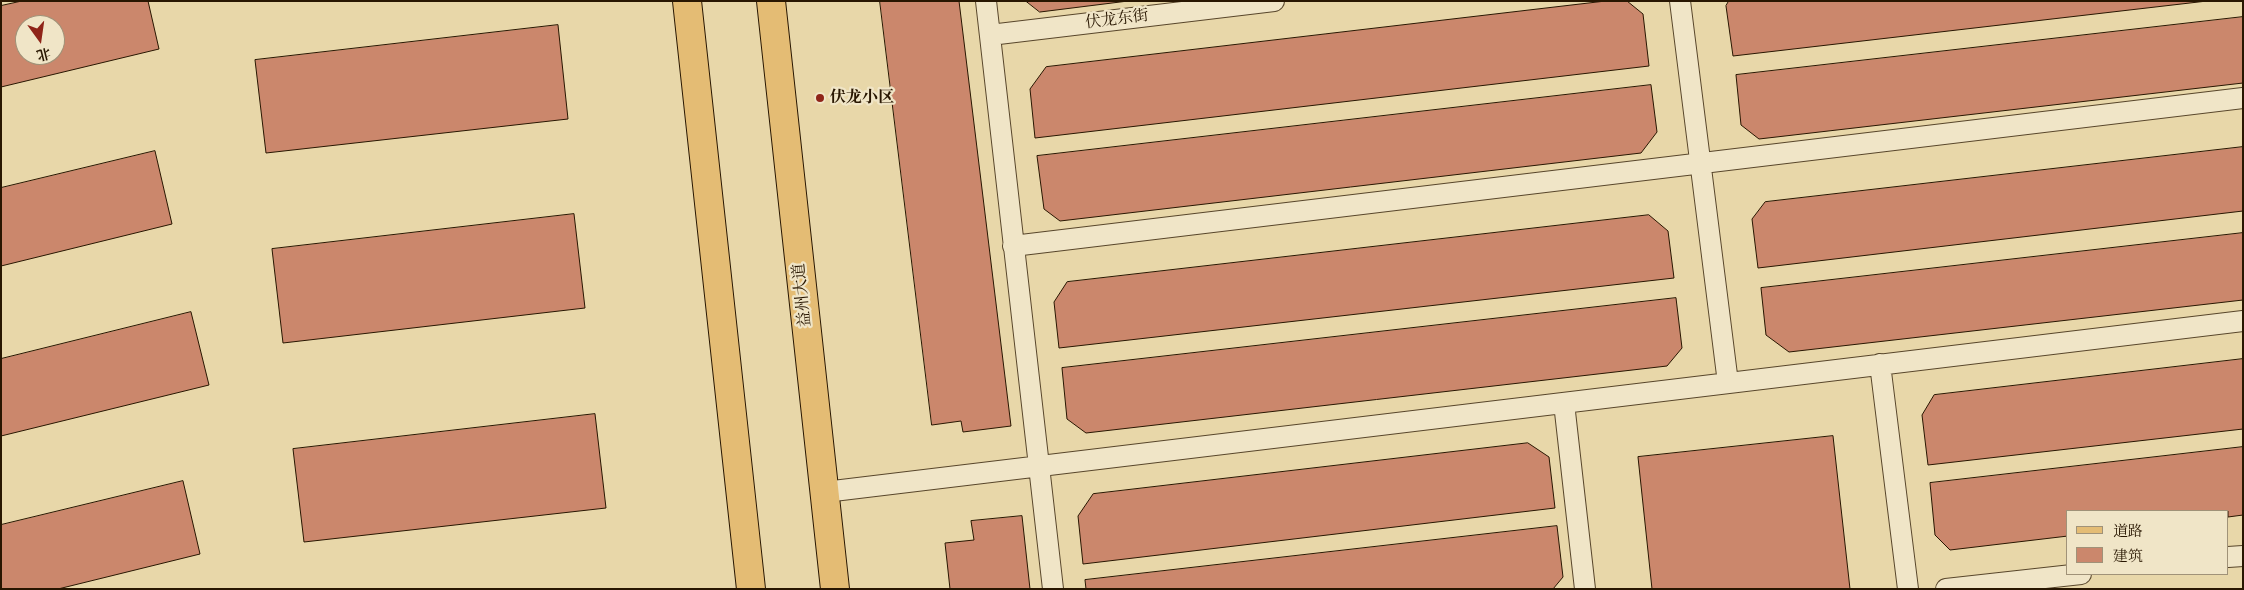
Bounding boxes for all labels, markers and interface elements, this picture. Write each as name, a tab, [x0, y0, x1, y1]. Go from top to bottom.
street label: 伏龙东街	[1084, 7, 1150, 33]
north arrow	[15, 15, 65, 65]
text: 北	[34, 43, 53, 65]
place label: 伏龙小区	[830, 88, 894, 108]
marker: 伏龙小区	[814, 92, 826, 104]
street label: 益州大道	[790, 262, 816, 328]
legend	[2066, 510, 2229, 575]
text: 道路	[2113, 521, 2143, 541]
text: 建筑	[2113, 546, 2143, 566]

